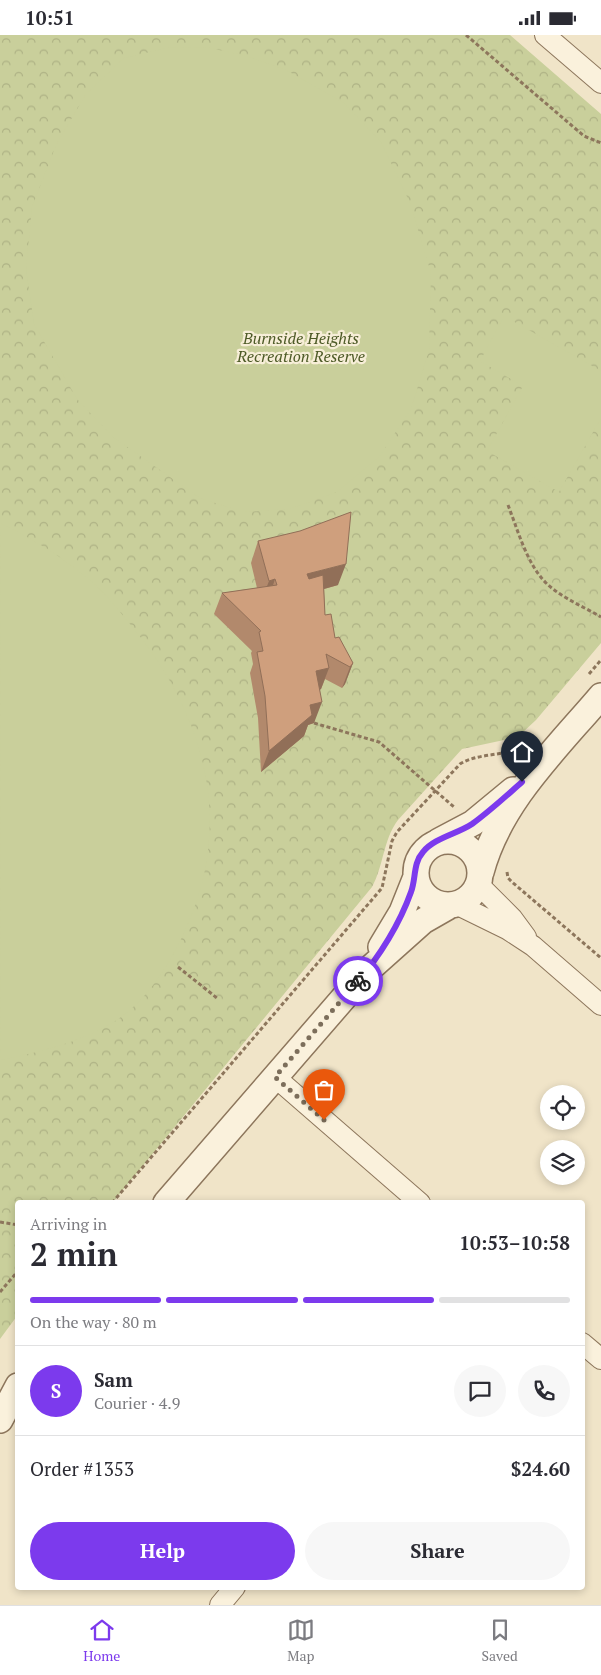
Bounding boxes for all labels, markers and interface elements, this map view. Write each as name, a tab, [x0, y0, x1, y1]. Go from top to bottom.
text: 10:51	[25, 5, 74, 30]
park label: Burnside Heights Recreation Reserve	[236, 327, 365, 367]
pin	[501, 731, 543, 782]
icon: home	[508, 738, 536, 766]
courier	[333, 956, 383, 1006]
icon: bike	[344, 967, 372, 995]
pin	[303, 1069, 345, 1120]
icon: bag	[310, 1076, 338, 1104]
map controls	[540, 1085, 585, 1185]
button: locate	[540, 1085, 585, 1130]
button: layers	[540, 1140, 585, 1185]
text: Arriving in	[30, 1213, 107, 1235]
text: 10:53–10:58	[459, 1230, 570, 1255]
text: 2 min	[30, 1233, 118, 1275]
text: On the way · 80 m	[30, 1311, 157, 1333]
button: chat	[454, 1365, 506, 1417]
button: phone	[518, 1365, 570, 1417]
text: Sam	[94, 1367, 133, 1392]
text: S	[51, 1378, 61, 1403]
text: Courier · 4.9	[94, 1392, 180, 1414]
text: Order #1353	[30, 1456, 134, 1481]
text: $24.60	[511, 1456, 570, 1481]
button: Help	[30, 1522, 295, 1580]
button: Share	[305, 1522, 570, 1580]
tab: Home	[83, 1616, 120, 1665]
tab: Map	[287, 1616, 315, 1665]
tab: Saved	[481, 1616, 518, 1665]

